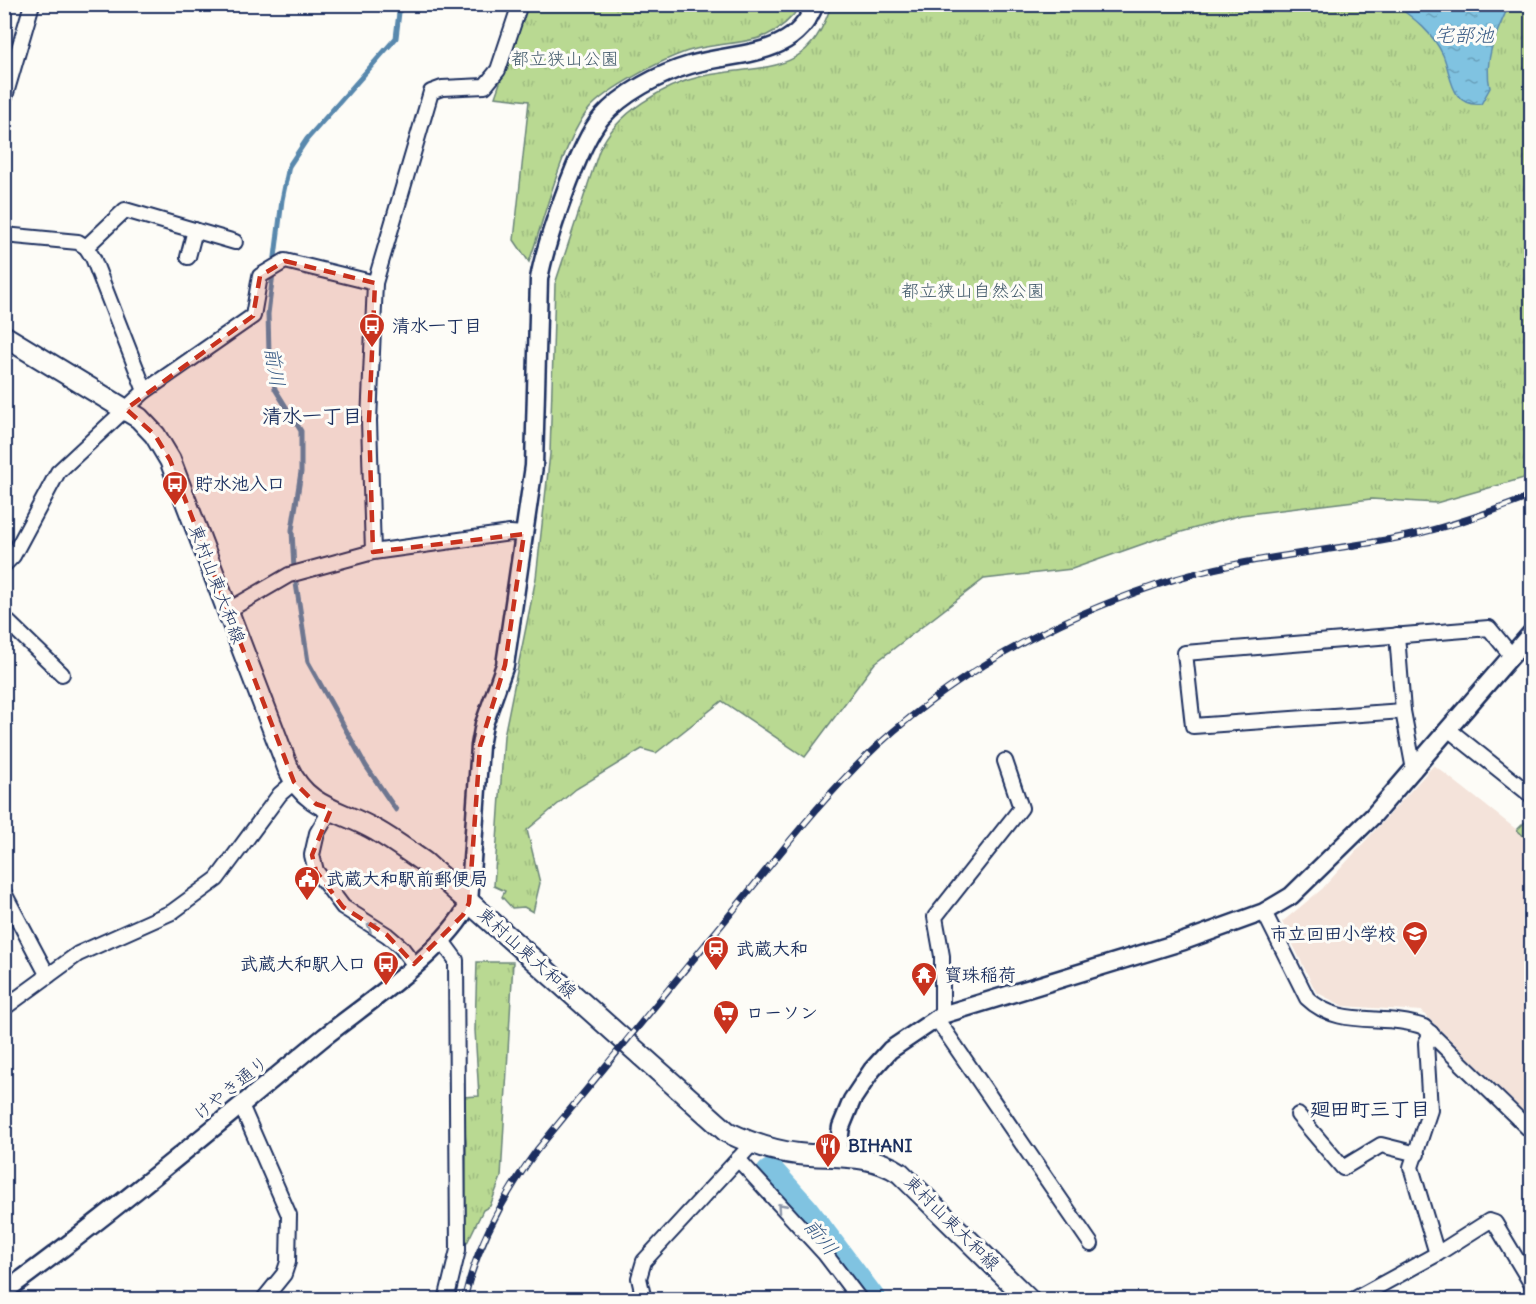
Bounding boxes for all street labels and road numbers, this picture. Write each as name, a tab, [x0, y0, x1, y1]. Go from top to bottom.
street label: 東村山東大和線	[184, 521, 251, 647]
street label: 東村山東大和線	[473, 902, 582, 1003]
street label: けやき通り	[188, 1050, 273, 1125]
street label: 東村山東大和線	[900, 1170, 1005, 1275]

